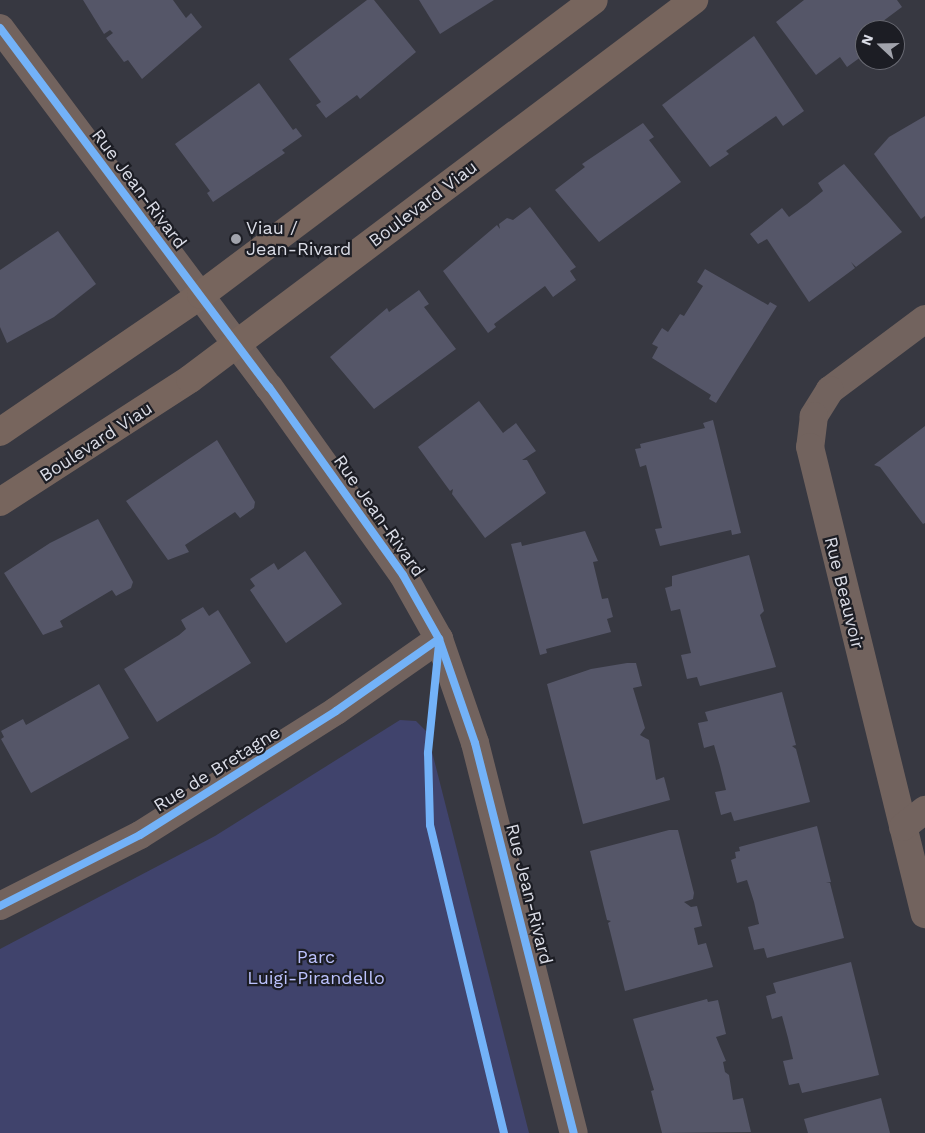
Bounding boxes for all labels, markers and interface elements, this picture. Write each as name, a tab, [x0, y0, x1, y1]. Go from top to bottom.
north arrow	[855, 20, 905, 70]
text: N	[858, 32, 876, 48]
street label: Rue Jean-Rivard	[87, 125, 191, 253]
street label: Boulevard Viau	[364, 156, 482, 252]
place label: Viau / Jean-Rivard	[246, 218, 351, 260]
marker: Viau / Jean-Rivard	[230, 233, 242, 245]
street label: Boulevard Viau	[35, 397, 157, 487]
street label: Rue Jean-Rivard	[329, 451, 429, 581]
street label: Rue Beauvoir	[820, 535, 868, 651]
street label: Rue de Bretagne	[150, 721, 284, 817]
street label: Rue Jean-Rivard	[501, 821, 557, 967]
park label: Parc Luigi-Pirandello	[247, 947, 385, 990]

